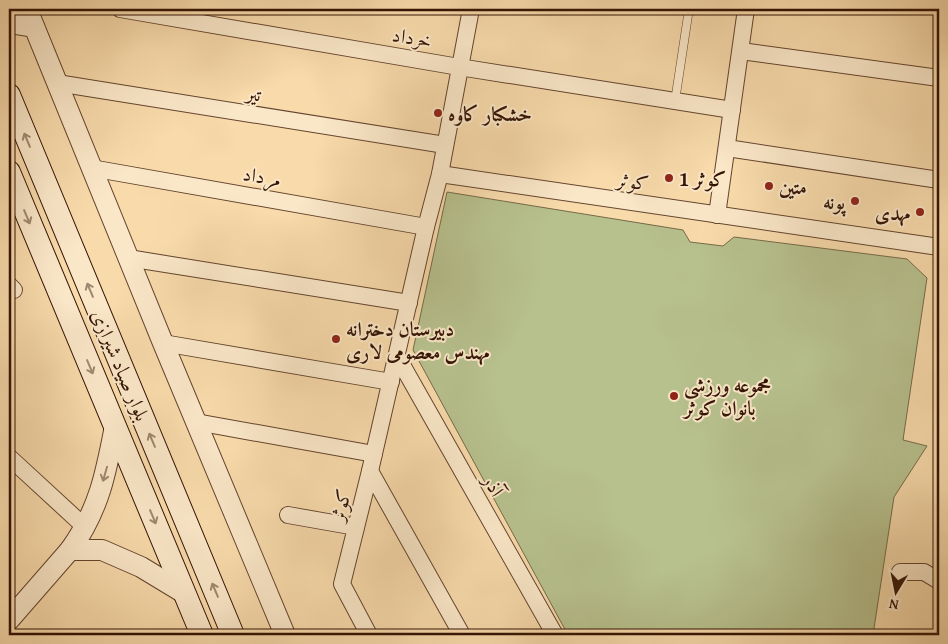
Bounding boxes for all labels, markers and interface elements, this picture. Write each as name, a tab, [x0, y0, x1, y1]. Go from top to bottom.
street label: خرداد	[390, 19, 434, 55]
street label: تیر	[242, 77, 264, 109]
place label: خشکبار کاوه	[448, 99, 532, 128]
marker: خشکبار کاوه	[432, 107, 444, 119]
one-way arrow	[22, 133, 31, 148]
street label: مرداد	[240, 158, 284, 194]
street label: کوثر	[613, 164, 651, 198]
place label: کوثر 1	[679, 164, 726, 193]
marker: کوثر 1	[663, 172, 675, 184]
place label: متین	[779, 172, 807, 201]
marker: متین	[763, 180, 775, 192]
place label: پونه	[823, 187, 846, 217]
marker: پونه	[849, 195, 861, 207]
place label: مهدی	[875, 198, 910, 227]
marker: مهدی	[914, 206, 926, 218]
one-way arrow	[23, 209, 33, 224]
one-way arrow	[84, 283, 94, 298]
street label: بلوار صیاد شیرازی	[84, 305, 158, 425]
place label: دبیرستان دخترانه مهندس معصومی لاری	[346, 314, 490, 366]
marker: دبیرستان دخترانه مهندس معصومی لاری	[330, 333, 342, 345]
one-way arrow	[86, 359, 95, 374]
place label: مجموعه ورزشی بانوان کوثر	[682, 370, 771, 422]
marker: مجموعه ورزشی بانوان کوثر	[668, 390, 680, 402]
one-way arrow	[147, 433, 156, 448]
one-way arrow	[100, 466, 109, 482]
street label: آذر	[475, 467, 513, 504]
street label: کوثر	[322, 486, 358, 526]
one-way arrow	[148, 509, 158, 524]
north arrow	[870, 566, 920, 616]
one-way arrow	[209, 583, 219, 598]
text: N	[887, 594, 900, 615]

